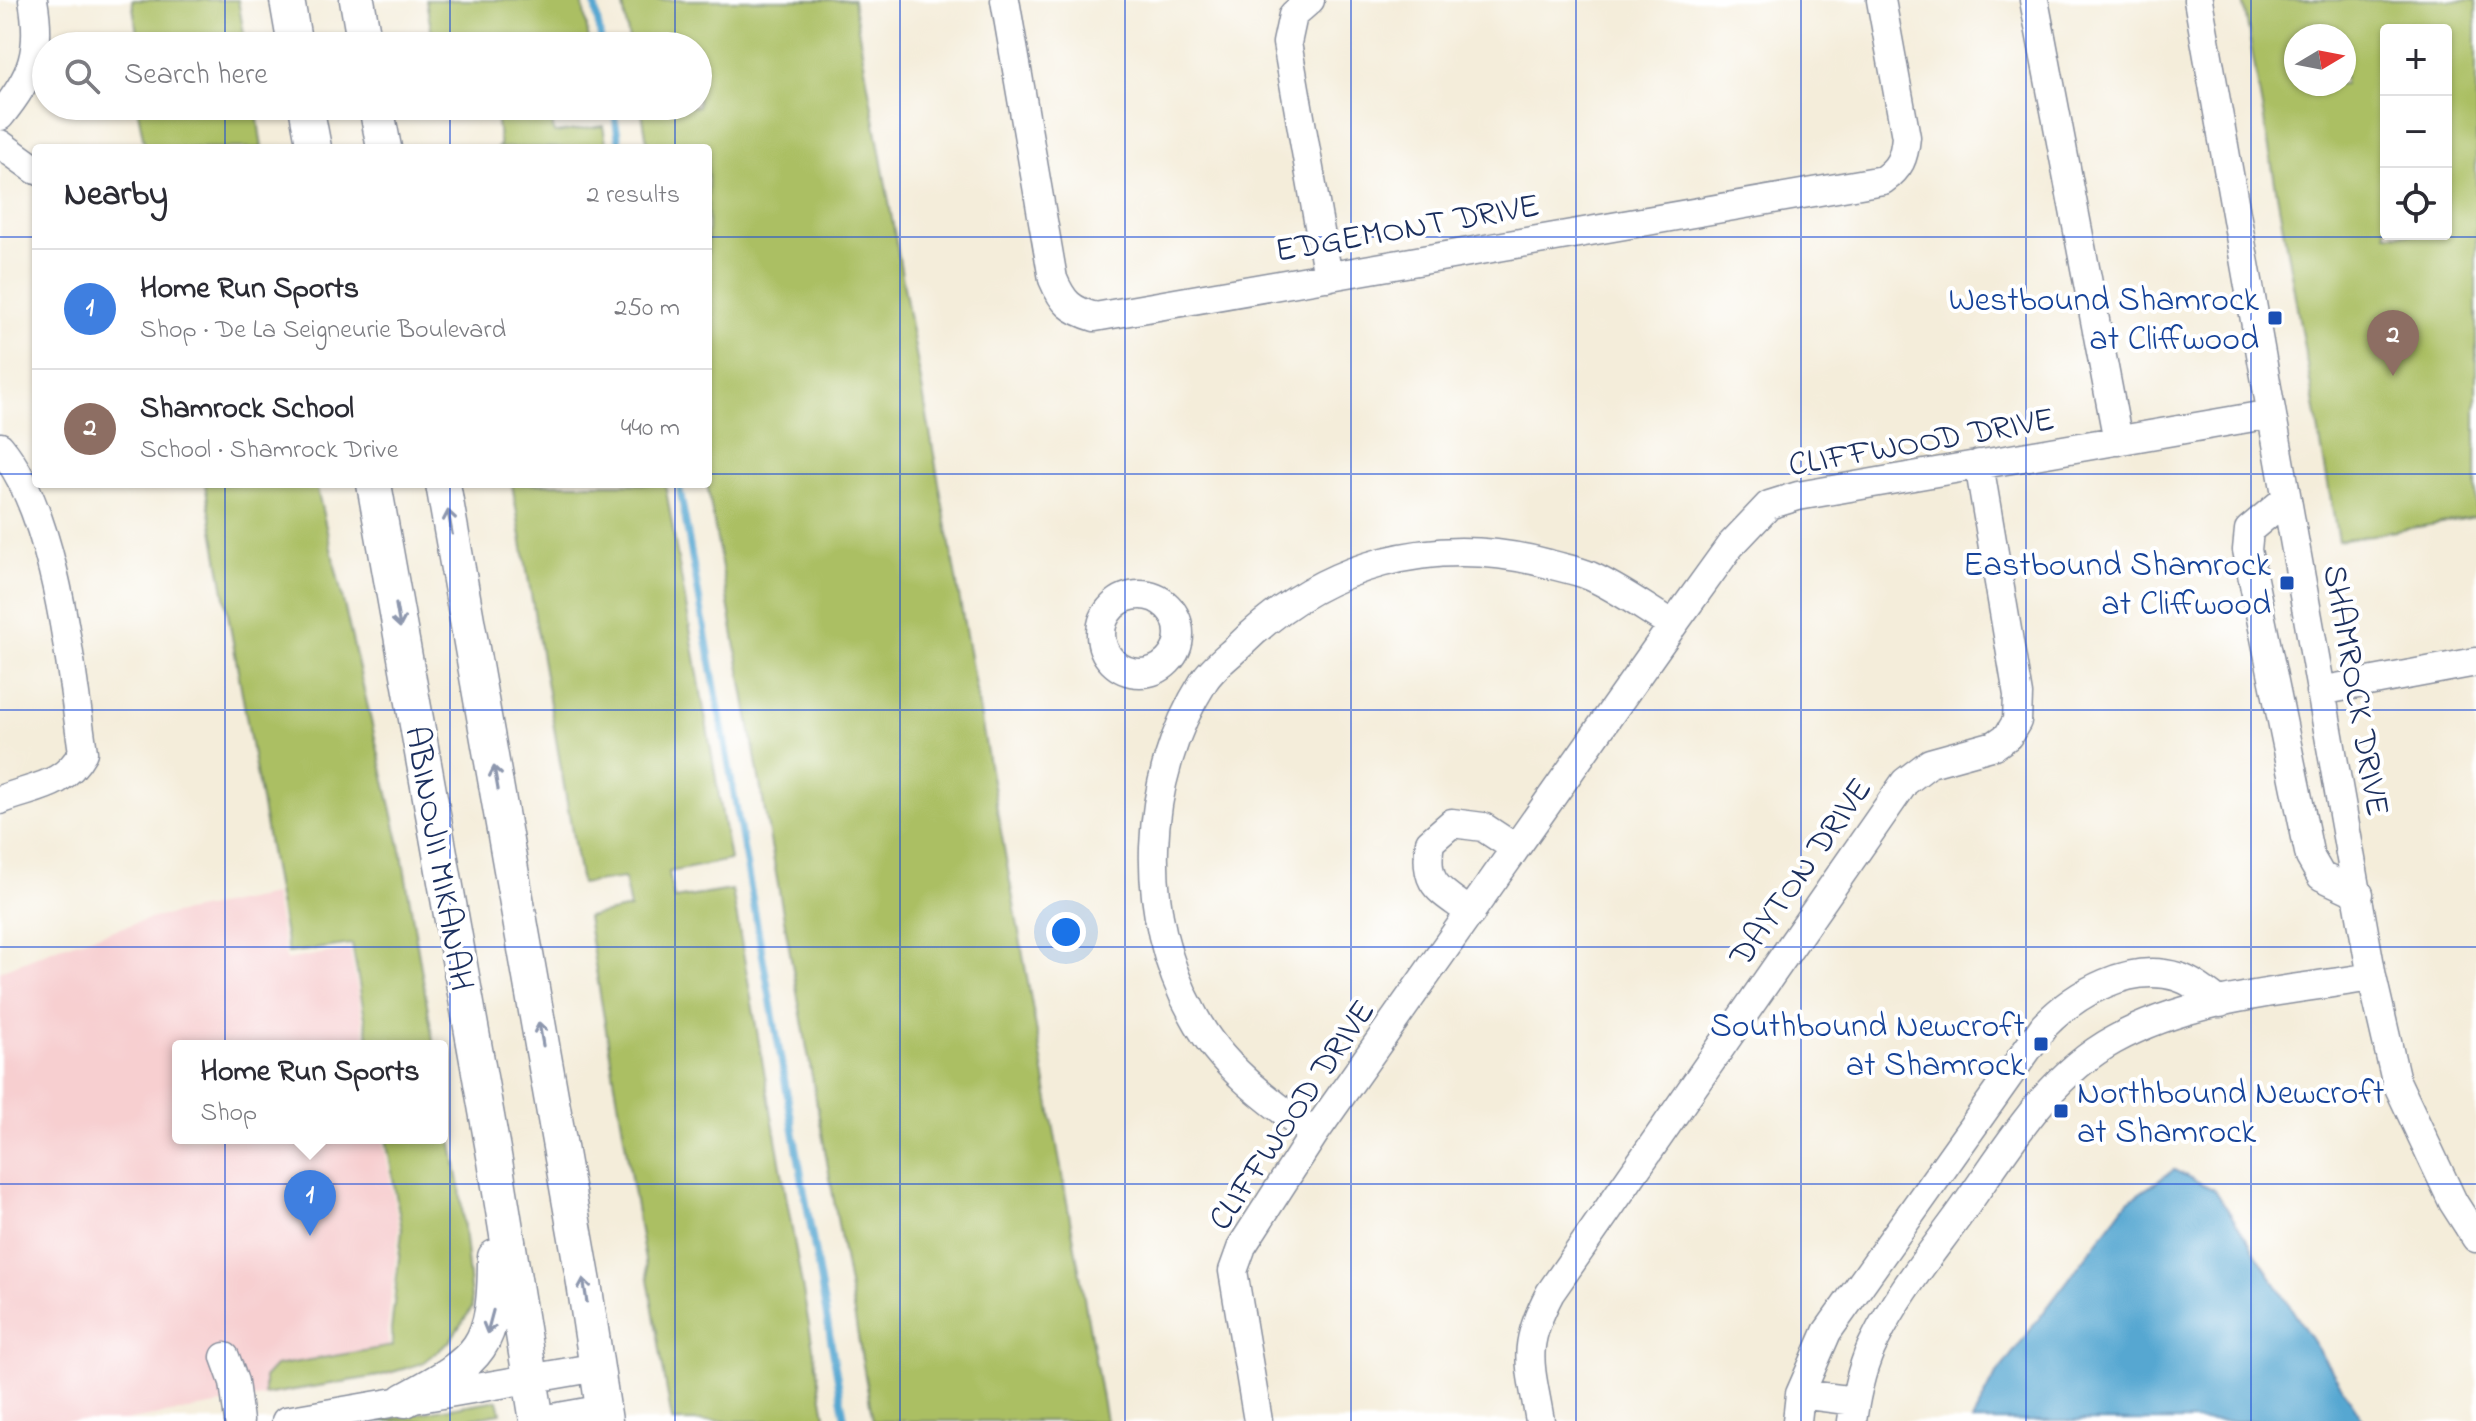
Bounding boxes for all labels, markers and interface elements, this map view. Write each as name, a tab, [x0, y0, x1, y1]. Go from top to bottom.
north arrow	[2284, 24, 2356, 96]
map controls	[2380, 24, 2452, 240]
button: +	[2380, 24, 2452, 96]
search box	[32, 32, 712, 120]
icon: search	[60, 54, 104, 98]
text: Search here	[124, 54, 268, 98]
button: −	[2380, 96, 2452, 168]
button: locate	[2380, 168, 2452, 240]
text: Nearby	[64, 171, 168, 221]
text: 2 results	[587, 177, 680, 215]
street label: EDGEMONT DRIVE	[1272, 182, 1544, 278]
text: Home Run Sports	[140, 268, 359, 312]
place label: Westbound Shamrock at Cliffwood	[1948, 277, 2259, 366]
text: 1	[86, 290, 94, 328]
text: 250 m	[614, 290, 680, 328]
marker: Westbound Shamrock at Cliffwood	[2266, 309, 2284, 327]
pin: 2	[2367, 310, 2419, 376]
text: Shop · De La Seigneurie Boulevard	[140, 312, 506, 350]
text: Shamrock School	[140, 388, 354, 432]
street label: CLIFFWOOD DRIVE	[1785, 396, 2059, 492]
text: 2	[84, 410, 96, 448]
text: 440 m	[621, 410, 680, 448]
text: School · Shamrock Drive	[140, 432, 398, 470]
one-way arrow	[442, 509, 457, 535]
place label: Eastbound Shamrock at Cliffwood	[1963, 542, 2271, 631]
street label: SHAMROCK DRIVE	[2307, 561, 2401, 820]
marker: Eastbound Shamrock at Cliffwood	[2278, 574, 2296, 592]
one-way arrow	[391, 603, 406, 628]
street label: ABINOJII MIKANAH	[389, 722, 485, 995]
one-way arrow	[487, 765, 502, 791]
street label: DAYTON DRIVE	[1718, 768, 1886, 979]
your location	[1046, 912, 1086, 952]
street label: CLIFFWOOD DRIVE	[1197, 991, 1389, 1242]
place label: Southbound Newcroft at Shamrock	[1710, 1003, 2025, 1092]
one-way arrow	[532, 1021, 547, 1047]
marker: Southbound Newcroft at Shamrock	[2032, 1035, 2050, 1053]
popup	[172, 1040, 448, 1144]
text: Home Run Sports	[200, 1051, 420, 1095]
place label: Northbound Newcroft at Shamrock	[2077, 1070, 2384, 1159]
text: Shop	[200, 1095, 257, 1133]
marker: Northbound Newcroft at Shamrock	[2052, 1102, 2070, 1120]
pin: 1	[284, 1170, 336, 1236]
one-way arrow	[577, 1278, 592, 1303]
one-way arrow	[481, 1309, 496, 1335]

